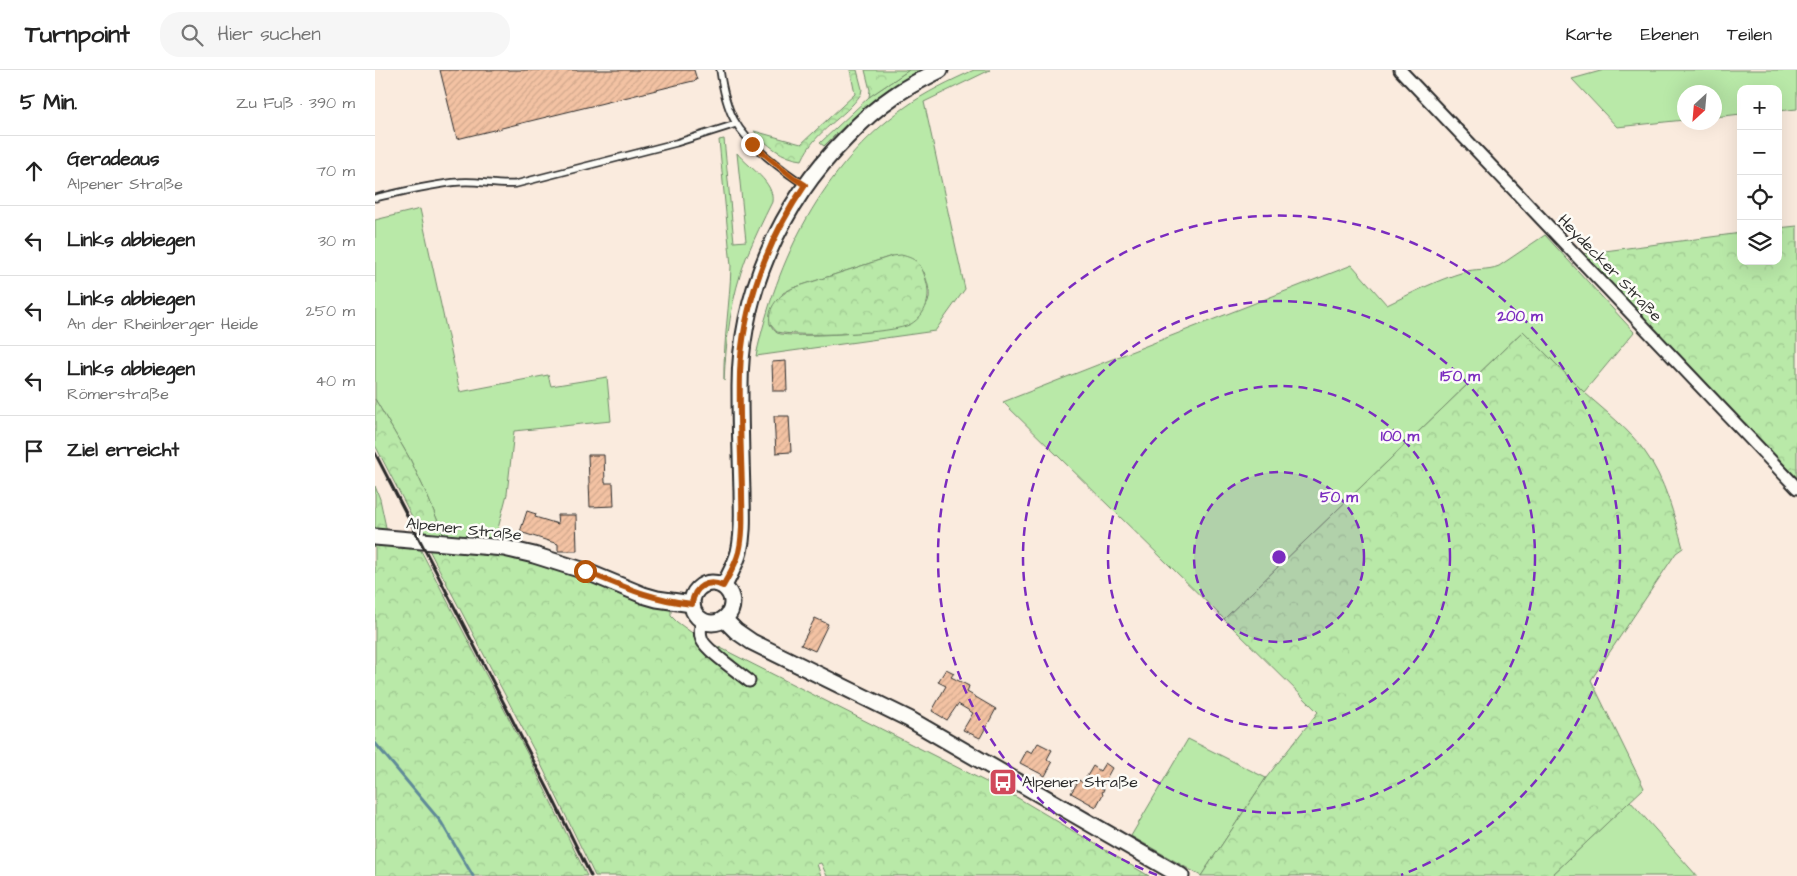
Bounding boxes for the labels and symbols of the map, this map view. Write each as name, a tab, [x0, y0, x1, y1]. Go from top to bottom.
north arrow	[1677, 85, 1722, 130]
route end	[741, 133, 764, 156]
street label: Heydecker Straße	[1552, 209, 1667, 328]
text: 200 m	[1496, 306, 1543, 327]
text: 150 m	[1440, 366, 1480, 387]
text: 100 m	[1381, 426, 1420, 447]
text: 50 m	[1320, 487, 1358, 508]
street label: Alpener Straße	[405, 512, 523, 546]
centre of rings	[1270, 548, 1288, 566]
route start	[574, 560, 597, 583]
bus stop icon: Alpener Straße	[988, 767, 1018, 797]
place label: Alpener Straße	[1022, 771, 1138, 793]

